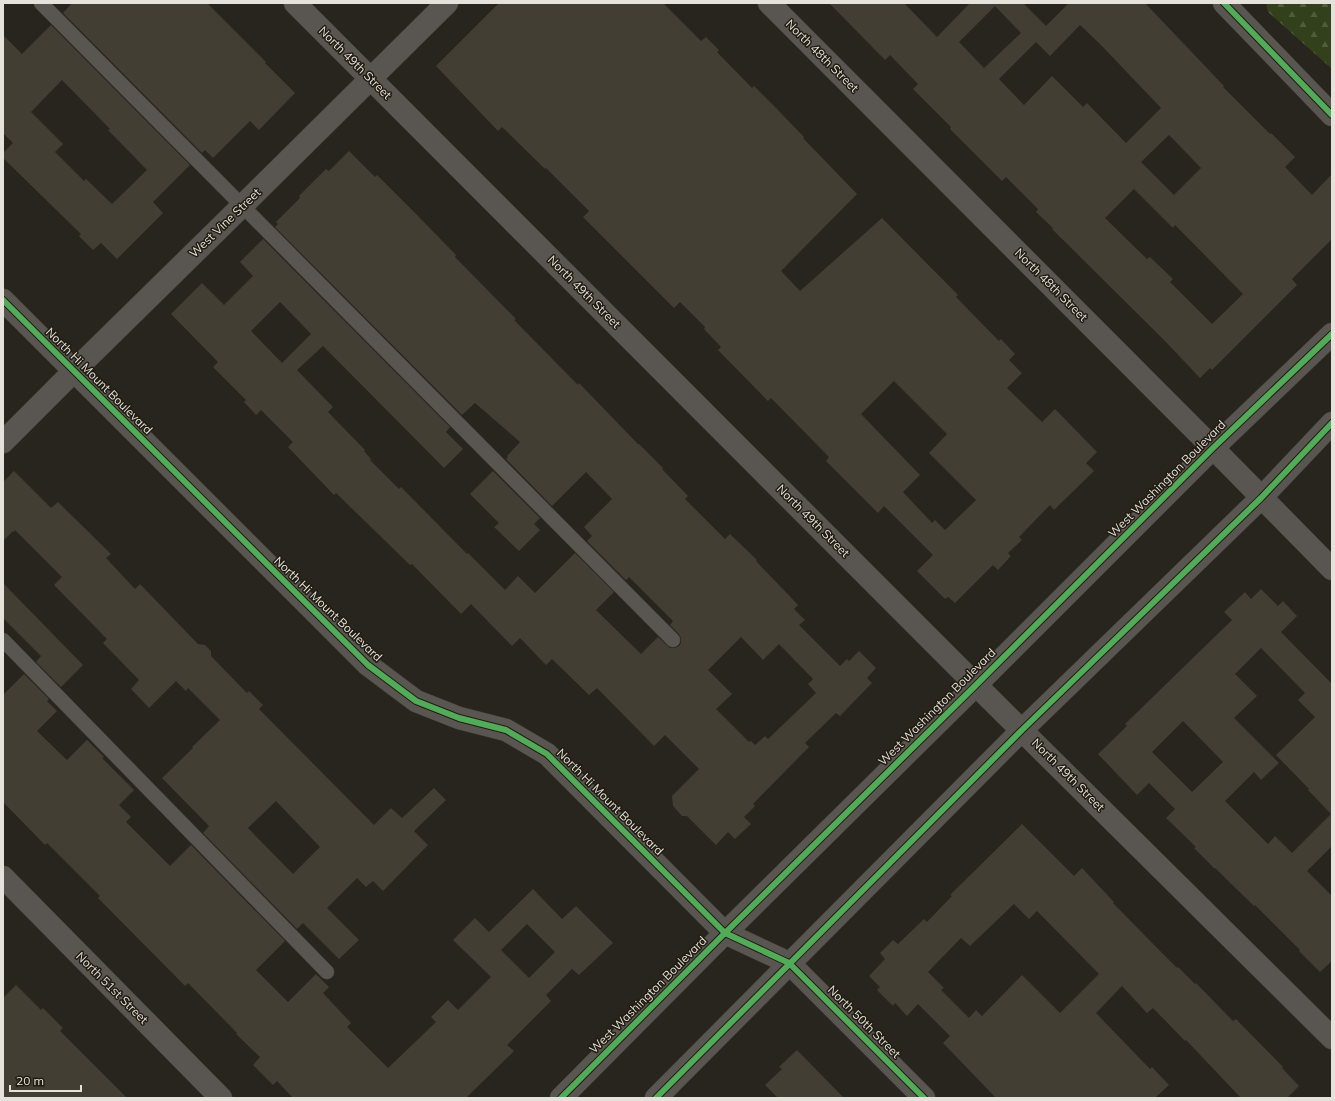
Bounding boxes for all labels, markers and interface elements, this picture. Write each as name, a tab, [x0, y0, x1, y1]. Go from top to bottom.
street label: North 48th Street	[783, 16, 862, 95]
street label: North 49th Street	[316, 23, 395, 102]
street label: West Vine Street	[186, 185, 263, 261]
street label: North 48th Street	[1012, 245, 1091, 324]
street label: North 49th Street	[545, 252, 624, 331]
street label: North Hi Mount Boulevard	[43, 324, 156, 437]
street label: West Washington Boulevard	[1105, 417, 1228, 540]
street label: North 49th Street	[774, 481, 853, 560]
street label: North Hi Mount Boulevard	[271, 553, 386, 664]
street label: West Washington Boulevard	[875, 645, 998, 768]
street label: North 49th Street	[1029, 735, 1108, 814]
street label: North Hi Mount Boulevard	[554, 745, 667, 858]
street label: West Washington Boulevard	[586, 933, 709, 1056]
street label: North 51st Street	[73, 949, 151, 1027]
street label: North 50th Street	[825, 982, 904, 1061]
scale bar	[10, 1067, 81, 1093]
text: 20 m	[16, 1073, 44, 1088]

